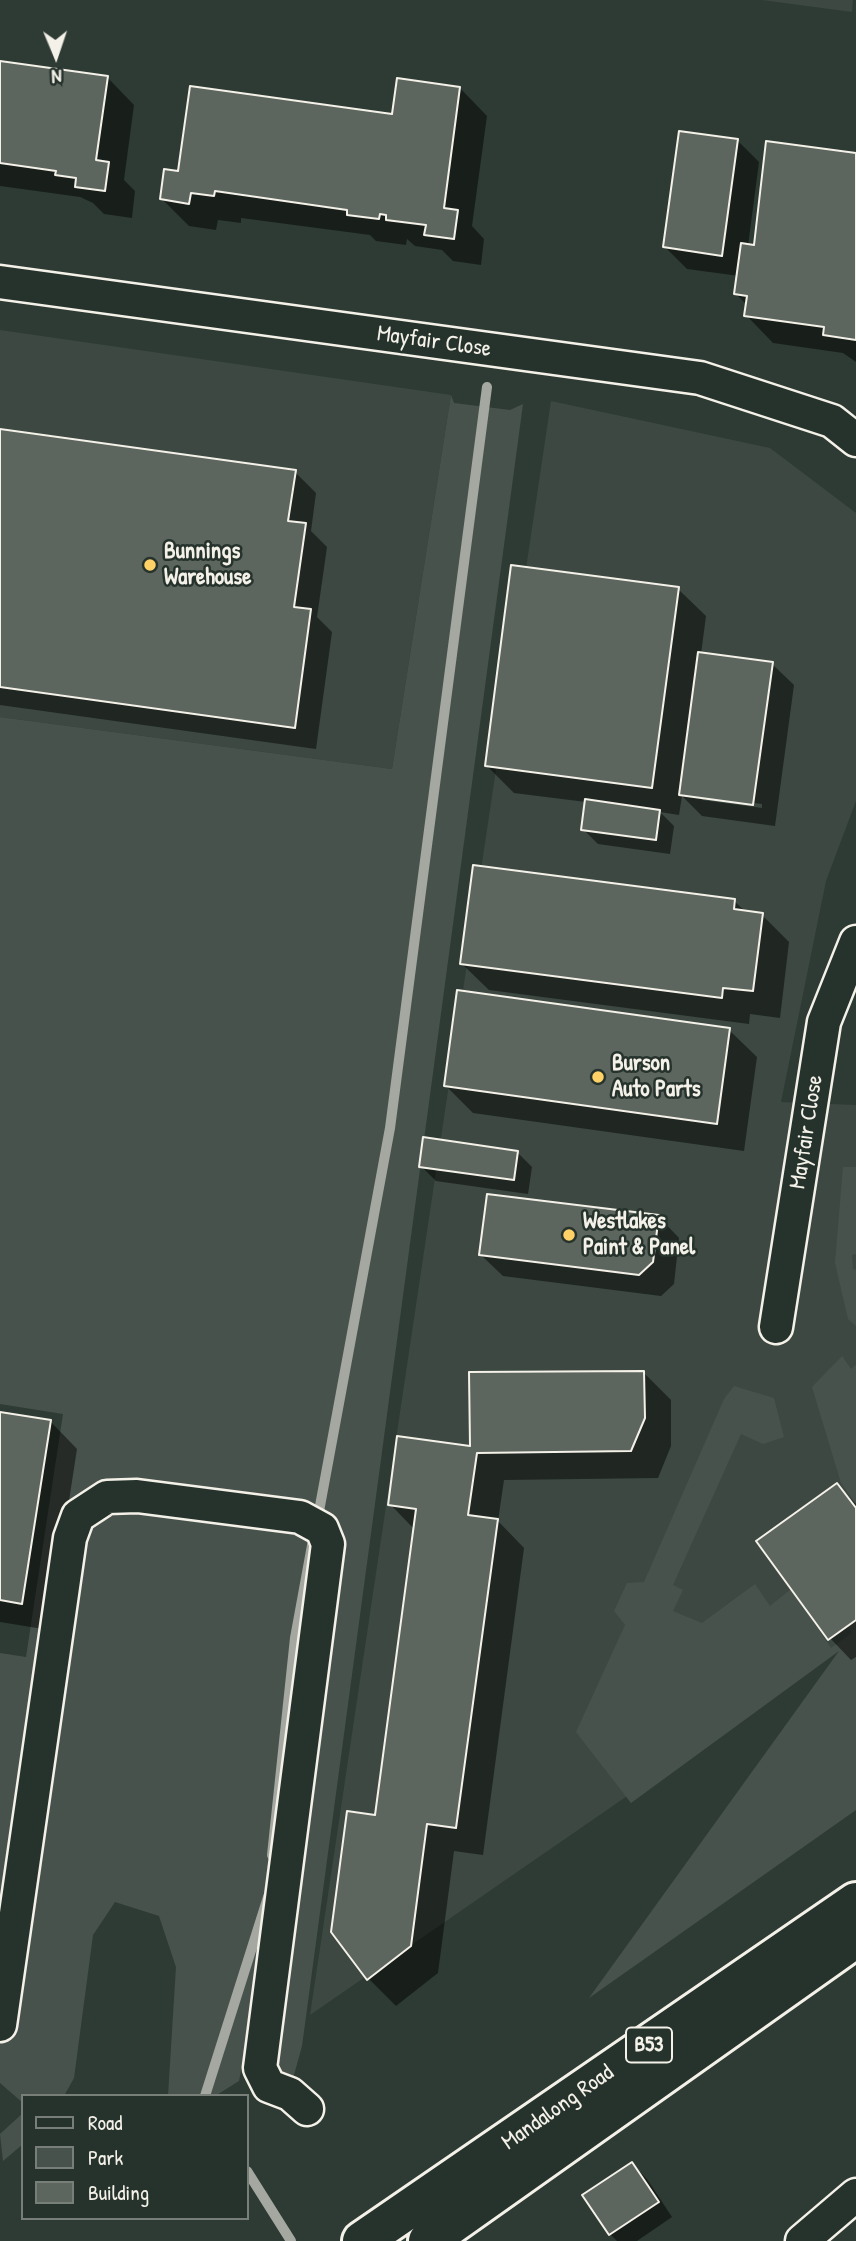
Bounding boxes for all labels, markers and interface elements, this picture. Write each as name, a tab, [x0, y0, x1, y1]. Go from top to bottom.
north arrow	[21, 21, 91, 91]
text: N	[51, 64, 62, 90]
street label: Mayfair Close	[375, 320, 493, 364]
place label: Bunnings Warehouse	[164, 538, 251, 592]
marker: Bunnings Warehouse	[142, 557, 158, 573]
place label: Burson Auto Parts	[612, 1050, 701, 1104]
marker: Burson Auto Parts	[590, 1069, 606, 1085]
street label: Mayfair Close	[784, 1073, 830, 1191]
place label: Westlakes Paint & Panel	[583, 1208, 695, 1262]
marker: Westlakes Paint & Panel	[561, 1227, 577, 1243]
road number: B53	[626, 2028, 672, 2062]
street label: Mandalong Road	[497, 2059, 619, 2157]
legend	[21, 2094, 248, 2220]
text: Road	[88, 2108, 122, 2137]
text: Park	[88, 2143, 123, 2172]
text: Building	[88, 2178, 149, 2207]

